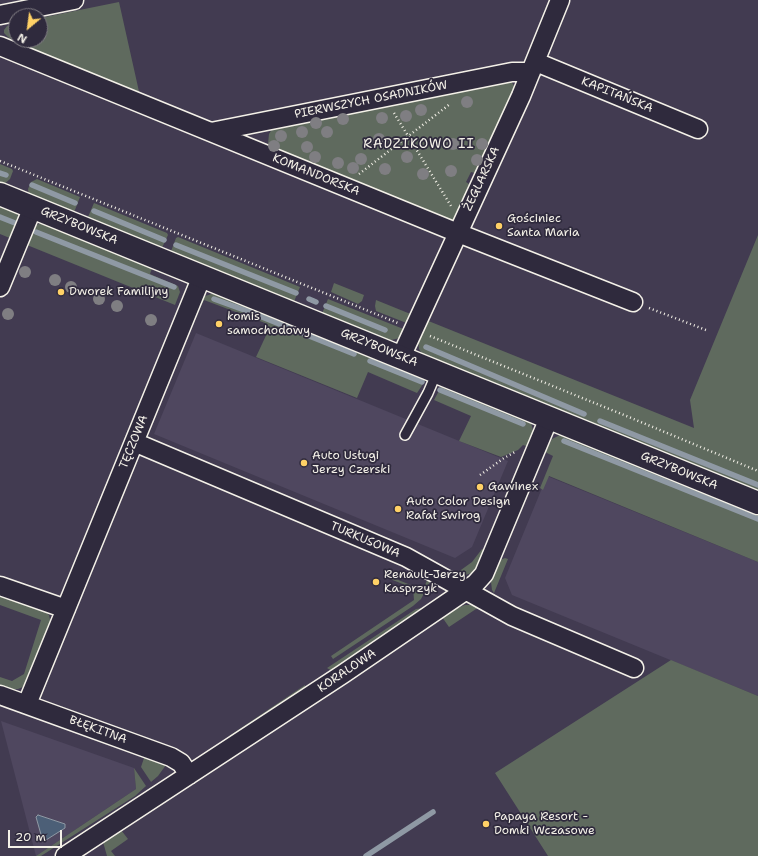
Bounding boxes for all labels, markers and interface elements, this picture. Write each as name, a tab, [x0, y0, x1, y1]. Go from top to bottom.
north arrow	[8, 8, 48, 48]
text: N	[15, 29, 30, 47]
street label: KAPITAŃSKA	[579, 74, 655, 116]
street label: PIERWSZYCH OSADNIKÓW	[293, 78, 449, 122]
district label: RADZIKOWO II	[363, 137, 475, 153]
street label: ŻEGLARSKA	[461, 144, 503, 214]
street label: KOMANDORSKA	[270, 151, 362, 199]
street label: GRZYBOWSKA	[38, 204, 120, 248]
place label: Gościniec Santa Maria	[507, 212, 579, 240]
marker: Gościniec Santa Maria	[494, 221, 504, 231]
place label: Dworek Familijny	[69, 285, 168, 299]
marker: Dworek Familijny	[56, 287, 66, 297]
place label: komis samochodowy	[227, 310, 310, 338]
marker: komis samochodowy	[214, 319, 224, 329]
street label: GRZYBOWSKA	[338, 326, 420, 370]
street label: TĘCZOWA	[117, 413, 151, 471]
place label: Auto Usługi Jerzy Czerski	[312, 449, 390, 477]
street label: GRZYBOWSKA	[638, 449, 720, 493]
marker: Auto Usługi Jerzy Czerski	[299, 458, 309, 468]
place label: Gawinex	[488, 480, 538, 494]
marker: Gawinex	[475, 482, 485, 492]
place label: Auto Color Design Rafał Swirog	[406, 495, 510, 523]
marker: Auto Color Design Rafał Swirog	[393, 504, 403, 514]
street label: TURKUSOWA	[328, 519, 402, 561]
place label: Renault-Jerzy Kasprzyk	[384, 568, 466, 596]
marker: Renault-Jerzy Kasprzyk	[371, 577, 381, 587]
street label: KORALOWA	[315, 646, 379, 696]
street label: BŁĘKITNA	[67, 713, 129, 747]
place label: Papaya Resort - Domki Wczasowe	[494, 810, 595, 838]
marker: Papaya Resort - Domki Wczasowe	[481, 819, 491, 829]
scale bar	[10, 822, 64, 848]
text: 20 m	[15, 829, 46, 845]

